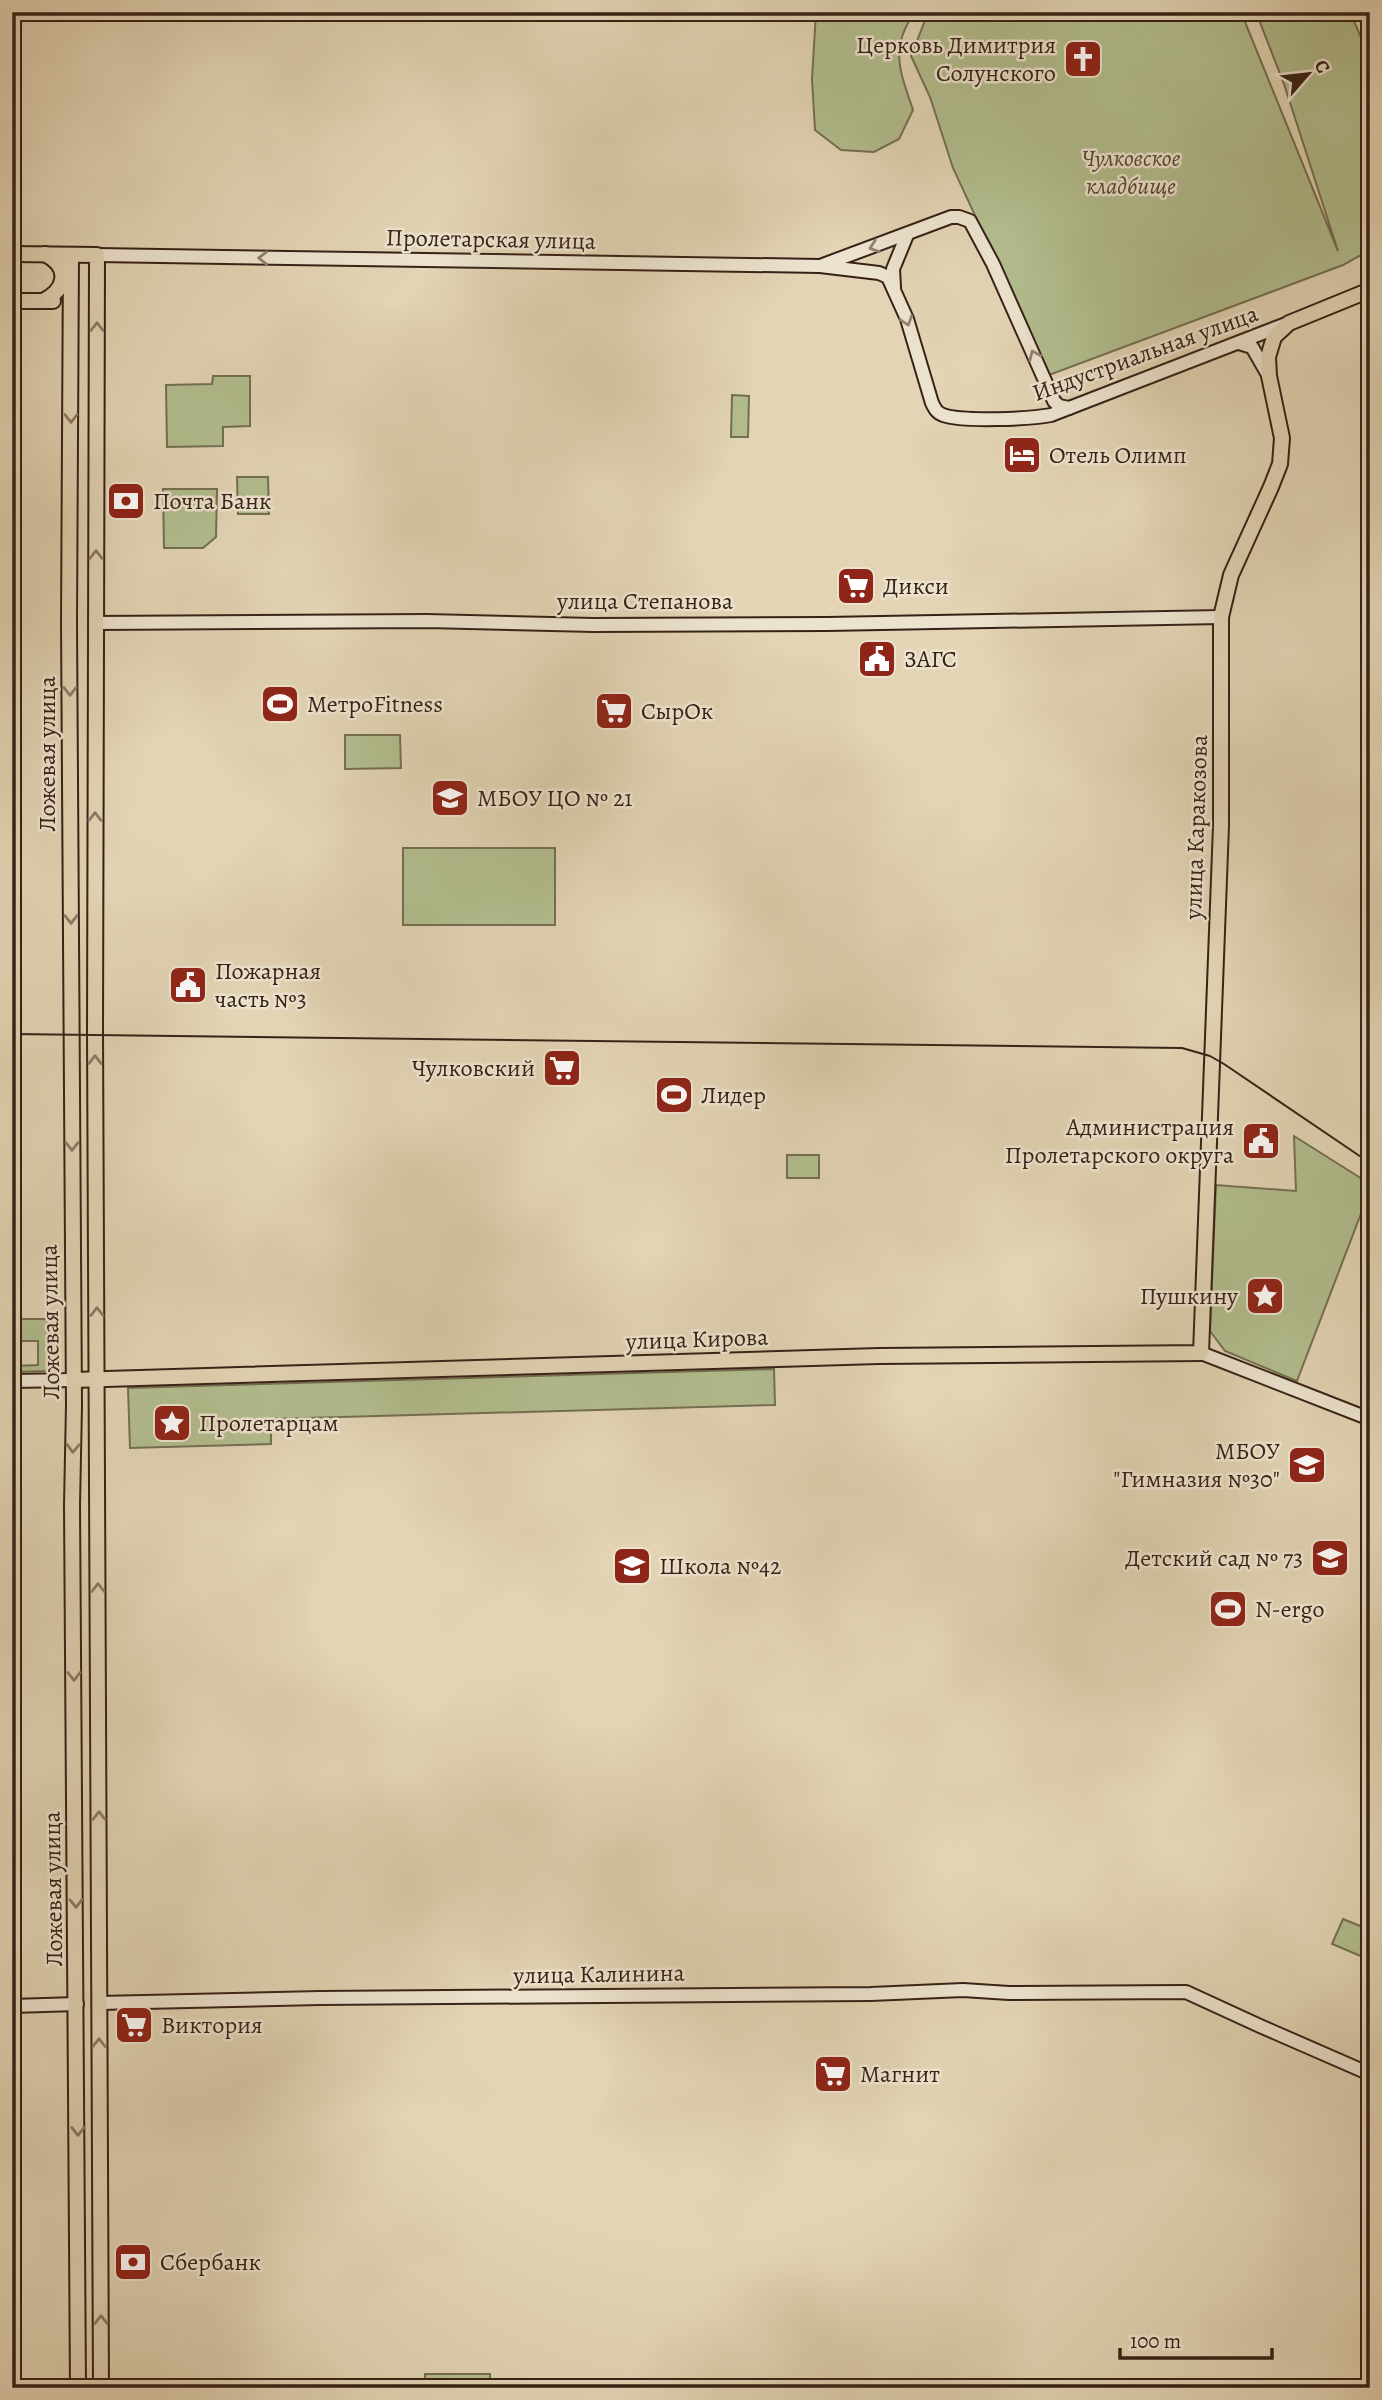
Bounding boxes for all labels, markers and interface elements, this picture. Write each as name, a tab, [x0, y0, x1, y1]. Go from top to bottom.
place label: Церковь Димитрия Солунского	[856, 29, 1056, 89]
church icon: Церковь Димитрия Солунского	[1062, 38, 1104, 80]
north arrow	[1274, 38, 1344, 108]
text: С	[1308, 55, 1336, 78]
park label: Чулковское кладбище	[1082, 142, 1181, 202]
street label: Пролетарская улица	[386, 221, 596, 257]
one-way arrow	[868, 239, 880, 253]
one-way arrow	[257, 251, 268, 266]
street label: Индустриальная улица	[1028, 297, 1262, 409]
one-way arrow	[899, 314, 913, 327]
one-way arrow	[89, 321, 105, 332]
one-way arrow	[1028, 350, 1042, 362]
one-way arrow	[63, 413, 79, 424]
hotel icon: Отель Олимп	[1001, 434, 1043, 476]
place label: Отель Олимп	[1049, 439, 1187, 471]
bank icon: Почта Банк	[105, 480, 147, 522]
place label: Почта Банк	[153, 485, 271, 517]
one-way arrow	[88, 549, 103, 560]
supermarket icon: Дикси	[835, 565, 877, 607]
place label: Дикси	[883, 570, 949, 602]
street label: улица Степанова	[556, 585, 733, 617]
public building icon: ЗАГС	[856, 638, 898, 680]
place label: ЗАГС	[904, 643, 957, 675]
street label: Ложевая улица	[31, 676, 63, 832]
sports icon: МетроFitness	[259, 683, 301, 725]
one-way arrow	[62, 687, 78, 697]
place label: МетроFitness	[307, 688, 443, 720]
supermarket icon: СырОк	[593, 690, 635, 732]
place label: СырОк	[641, 695, 713, 727]
street label: улица Каракозова	[1177, 734, 1215, 921]
school or university icon: МБОУ ЦО № 21	[429, 777, 471, 819]
place label: МБОУ ЦО № 21	[477, 782, 633, 814]
one-way arrow	[87, 811, 103, 822]
one-way arrow	[63, 914, 78, 925]
place label: Пожарная часть №3	[215, 955, 321, 1015]
public building icon: Пожарная часть №3	[167, 964, 209, 1006]
supermarket icon: Чулковский	[541, 1047, 583, 1089]
place label: Чулковский	[412, 1052, 535, 1084]
one-way arrow	[87, 1054, 103, 1065]
sports icon: Лидер	[653, 1074, 695, 1116]
place label: Лидер	[701, 1079, 766, 1111]
place label: Администрация Пролетарского округа	[1005, 1111, 1234, 1171]
public building icon: Администрация Пролетарского округа	[1240, 1120, 1282, 1162]
one-way arrow	[64, 1142, 80, 1152]
street label: Ложевая улица	[33, 1244, 67, 1400]
place icon: Пушкину	[1244, 1275, 1286, 1317]
place label: Пушкину	[1140, 1280, 1238, 1312]
one-way arrow	[89, 1306, 105, 1317]
street label: улица Кирова	[624, 1321, 769, 1358]
place icon: Пролетарцам	[151, 1402, 193, 1444]
place label: Пролетарцам	[199, 1407, 339, 1439]
place label: МБОУ "Гимназия №30"	[1113, 1435, 1280, 1495]
one-way arrow	[65, 1443, 81, 1454]
school or university icon: МБОУ "Гимназия №30"	[1286, 1444, 1328, 1486]
school or university icon: Детский сад № 73	[1309, 1537, 1351, 1579]
place label: Детский сад № 73	[1125, 1542, 1303, 1574]
school or university icon: Школа №42	[611, 1545, 653, 1587]
place label: Школа №42	[659, 1550, 781, 1582]
one-way arrow	[90, 1582, 106, 1593]
sports icon: N-ergo	[1207, 1588, 1249, 1630]
place label: N-ergo	[1255, 1593, 1325, 1625]
one-way arrow	[66, 1671, 82, 1681]
one-way arrow	[91, 1810, 107, 1820]
street label: Ложевая улица	[36, 1811, 70, 1967]
one-way arrow	[68, 1898, 84, 1909]
street label: улица Калинина	[512, 1957, 685, 1992]
supermarket icon: Виктория	[113, 2004, 155, 2046]
place label: Виктория	[161, 2009, 263, 2041]
one-way arrow	[91, 2037, 107, 2048]
supermarket icon: Магнит	[812, 2053, 854, 2095]
place label: Магнит	[860, 2058, 940, 2090]
one-way arrow	[70, 2126, 86, 2136]
bank icon: Сбербанк	[112, 2241, 154, 2283]
place label: Сбербанк	[160, 2246, 261, 2278]
one-way arrow	[93, 2314, 109, 2324]
scale bar	[1120, 2316, 1272, 2360]
text: 100 m	[1130, 2327, 1181, 2355]

